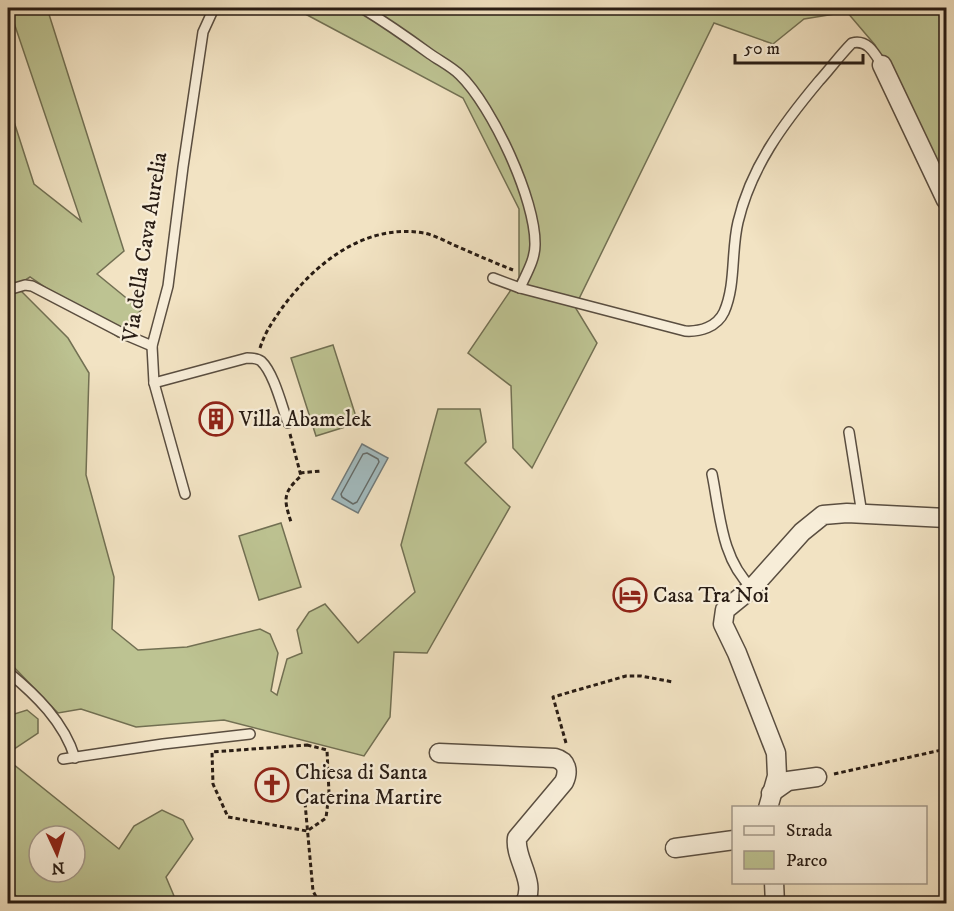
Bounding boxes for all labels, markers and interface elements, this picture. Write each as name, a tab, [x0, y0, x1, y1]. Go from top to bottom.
scale bar	[735, 27, 862, 65]
text: 50 m	[744, 38, 780, 60]
street label: Via della Cava Aurelia	[116, 149, 173, 345]
building icon: Villa Abamelek	[198, 401, 234, 437]
place label: Villa Abamelek	[238, 406, 372, 433]
hotel icon: Casa Tra Noi	[612, 577, 648, 613]
place label: Casa Tra Noi	[653, 582, 769, 609]
place label: Chiesa di Santa Caterina Martire	[295, 759, 442, 811]
church icon: Chiesa di Santa Caterina Martire	[254, 767, 290, 803]
legend	[732, 806, 927, 884]
text: Strada	[786, 820, 833, 842]
north arrow	[27, 824, 87, 884]
text: Parco	[786, 850, 827, 872]
text: N	[51, 858, 65, 878]

